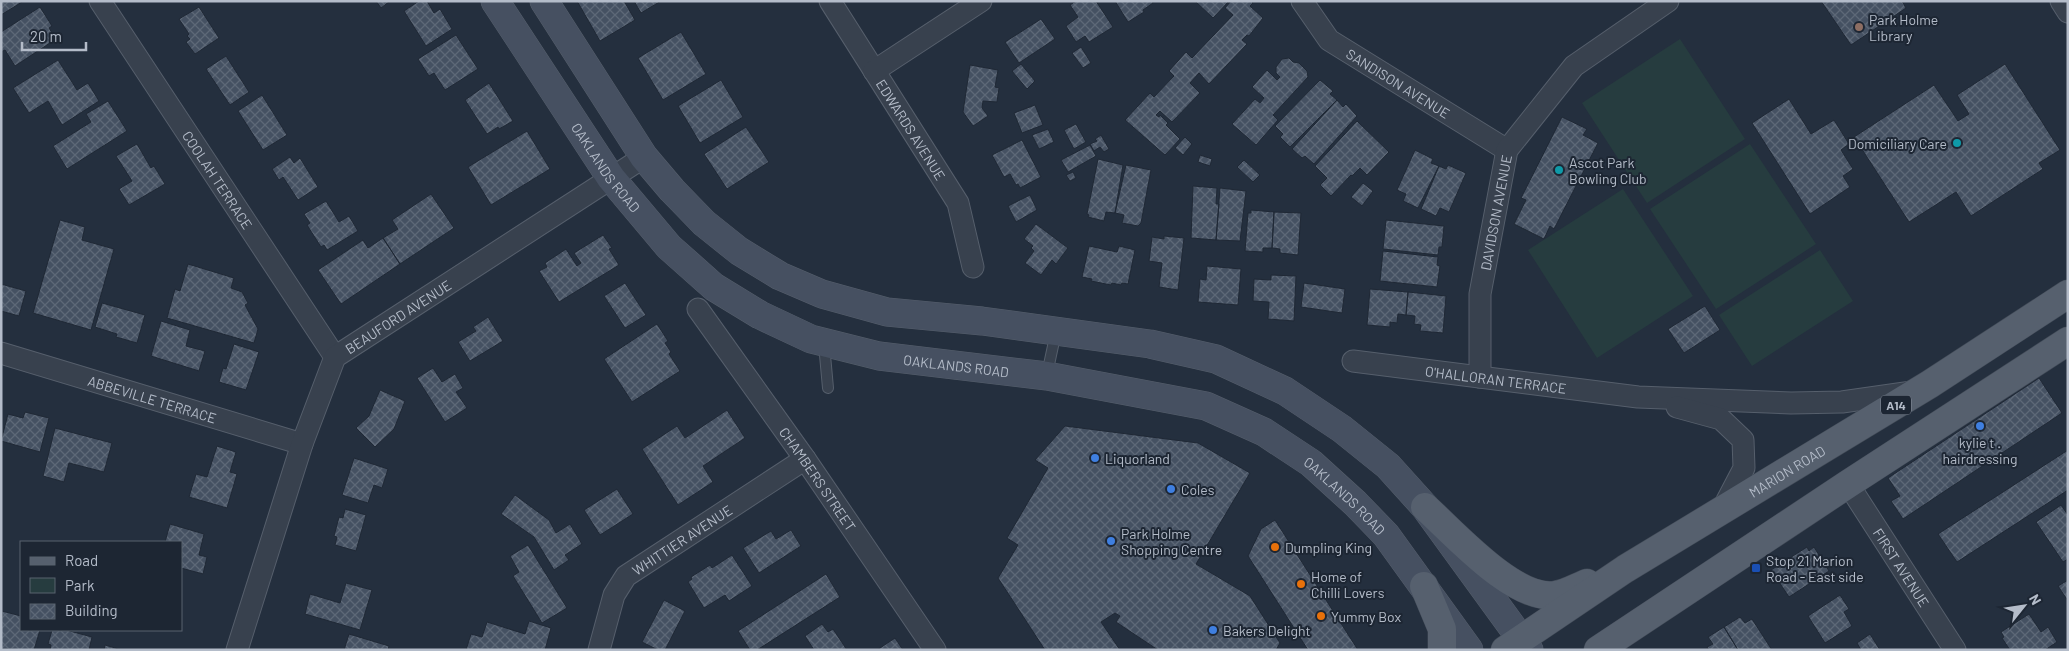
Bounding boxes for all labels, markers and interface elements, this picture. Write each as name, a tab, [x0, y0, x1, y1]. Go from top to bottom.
place label: Park Holme Library	[1869, 11, 1938, 44]
scale bar	[22, 20, 86, 52]
marker: Park Holme Library	[1853, 21, 1865, 33]
text: 20 m	[30, 27, 62, 45]
street label: SANDISON AVENUE	[1343, 44, 1453, 121]
street label: EDWARDS AVENUE	[873, 76, 950, 183]
street label: OAKLANDS ROAD	[568, 119, 644, 215]
street label: COOLAH TERRACE	[179, 127, 257, 232]
place label: Domiciliary Care	[1848, 135, 1947, 152]
marker: Domiciliary Care	[1951, 137, 1963, 149]
street label: DAVIDSON AVENUE	[1476, 153, 1514, 272]
place label: Ascot Park Bowling Club	[1569, 154, 1647, 187]
marker: Ascot Park Bowling Club	[1553, 164, 1565, 176]
street label: BEAUFORD AVENUE	[342, 276, 454, 357]
street label: OAKLANDS ROAD	[902, 350, 1010, 380]
street label: O'HALLORAN TERRACE	[1424, 362, 1568, 396]
street label: ABBEVILLE TERRACE	[86, 371, 218, 426]
road number: A14	[1881, 396, 1911, 414]
marker: kylie t . hairdressing	[1974, 420, 1986, 432]
street label: CHAMBERS STREET	[776, 424, 860, 534]
place label: kylie t . hairdressing	[1942, 434, 2018, 467]
street label: MARION ROAD	[1746, 441, 1828, 500]
place label: Liquorland	[1105, 450, 1170, 467]
marker: Liquorland	[1089, 452, 1101, 464]
street label: OAKLANDS ROAD	[1301, 452, 1389, 538]
place label: Coles	[1181, 481, 1215, 498]
marker: Coles	[1165, 483, 1177, 495]
street label: WHITTIER AVENUE	[628, 501, 735, 578]
place label: Park Holme Shopping Centre	[1121, 525, 1222, 558]
street label: FIRST AVENUE	[1870, 525, 1933, 610]
marker: Park Holme Shopping Centre	[1105, 535, 1117, 547]
place label: Dumpling King	[1285, 539, 1372, 556]
legend	[20, 541, 182, 631]
marker: Dumpling King	[1269, 541, 1281, 553]
text: Road	[65, 551, 98, 569]
place label: Stop 21 Marion Road - East side	[1766, 552, 1864, 585]
marker: Stop 21 Marion Road - East side	[1750, 562, 1762, 574]
place label: Home of Chilli Lovers	[1311, 568, 1385, 601]
text: Park	[65, 576, 95, 594]
marker: Home of Chilli Lovers	[1295, 578, 1307, 590]
north arrow	[1999, 581, 2049, 631]
text: N	[2026, 591, 2045, 608]
text: Building	[65, 601, 118, 619]
place label: Yummy Box	[1331, 608, 1402, 625]
marker: Yummy Box	[1315, 610, 1327, 622]
place label: Bakers Delight	[1223, 622, 1311, 639]
marker: Bakers Delight	[1207, 624, 1219, 636]

